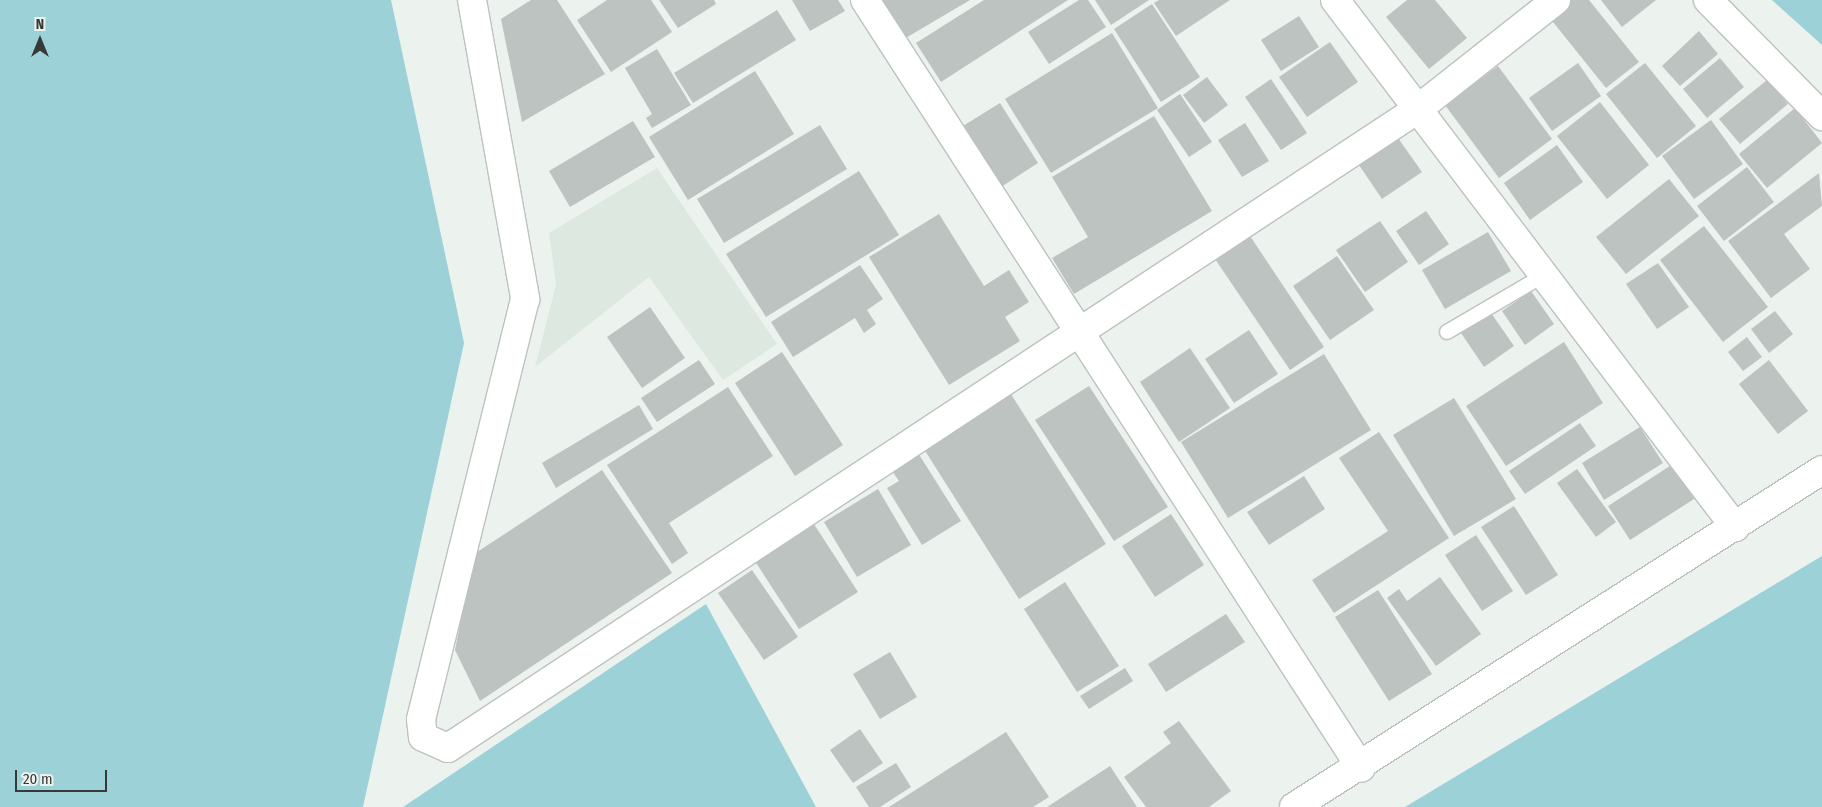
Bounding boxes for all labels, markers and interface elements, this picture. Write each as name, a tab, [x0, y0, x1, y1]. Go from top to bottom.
north arrow	[15, 15, 65, 65]
text: N	[36, 16, 44, 33]
scale bar	[18, 760, 110, 792]
text: 20 m	[23, 770, 53, 788]

